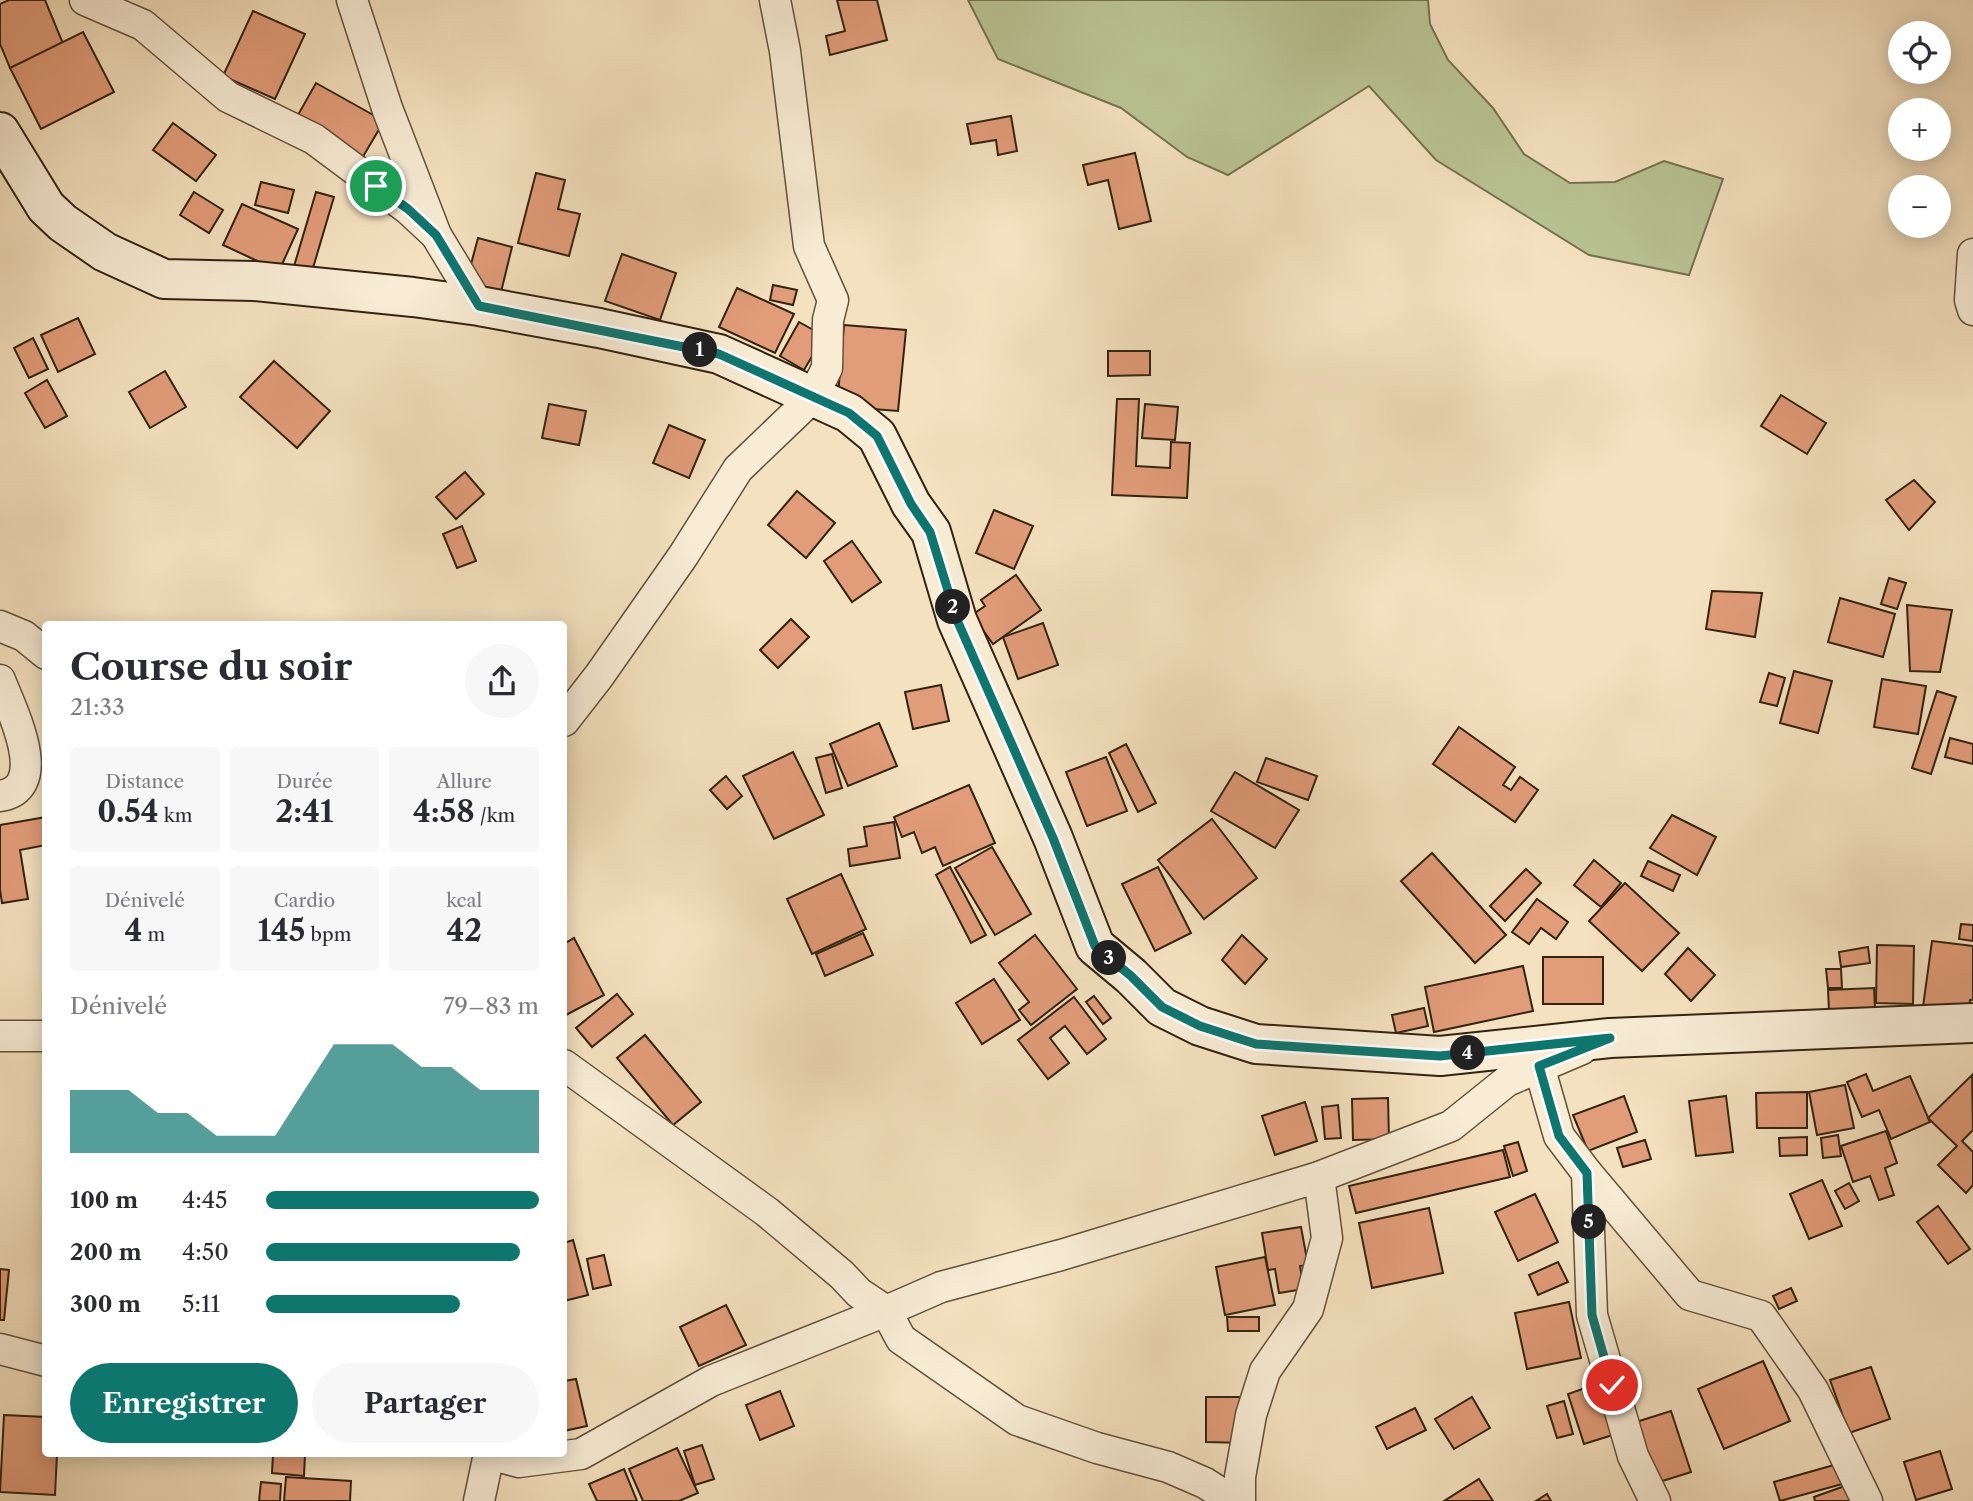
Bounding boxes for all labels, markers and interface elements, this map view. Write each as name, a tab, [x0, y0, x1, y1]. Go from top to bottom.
map controls	[1888, 21, 1951, 238]
button: locate	[1888, 21, 1951, 84]
button: +	[1888, 98, 1951, 161]
pin	[346, 156, 406, 216]
icon: arrive	[357, 167, 395, 205]
button: −	[1888, 175, 1951, 238]
pin: 1	[682, 332, 718, 368]
text: 1	[695, 338, 704, 361]
pin: 2	[936, 590, 970, 624]
text: 2	[947, 595, 958, 618]
text: Course du soir	[70, 643, 352, 690]
button: share	[465, 644, 539, 718]
text: 21:33	[70, 693, 125, 721]
text: Distance	[106, 770, 184, 793]
text: Durée	[276, 770, 333, 793]
text: Allure	[436, 770, 492, 793]
text: 0.54	[97, 793, 159, 830]
text: 2:41	[276, 793, 333, 830]
text: 4:58	[413, 793, 475, 830]
text: km	[159, 804, 192, 827]
text: /km	[475, 804, 515, 827]
text: Dénivelé	[105, 889, 185, 912]
text: Cardio	[274, 889, 335, 912]
text: kcal	[446, 889, 482, 912]
text: 4	[125, 912, 142, 949]
text: 145	[258, 912, 305, 949]
text: 42	[446, 912, 482, 949]
text: m	[142, 923, 165, 946]
text: bpm	[305, 923, 351, 946]
pin: 3	[1092, 940, 1126, 976]
text: 3	[1103, 946, 1114, 969]
text: Dénivelé	[70, 992, 167, 1020]
text: 79–83 m	[443, 992, 539, 1020]
pin: 4	[1450, 1036, 1486, 1070]
text: 4	[1462, 1041, 1473, 1064]
text: 100 m	[70, 1186, 138, 1214]
text: 4:45	[182, 1186, 228, 1214]
pin: 5	[1572, 1204, 1606, 1240]
text: 5	[1583, 1210, 1594, 1233]
text: 200 m	[70, 1238, 142, 1266]
text: 4:50	[182, 1238, 229, 1266]
text: 300 m	[70, 1290, 141, 1318]
text: 5:11	[182, 1290, 220, 1318]
pin	[1582, 1355, 1642, 1415]
button: Enregistrer	[70, 1363, 298, 1443]
button: Partager	[312, 1363, 539, 1443]
icon: check	[1593, 1366, 1631, 1404]

